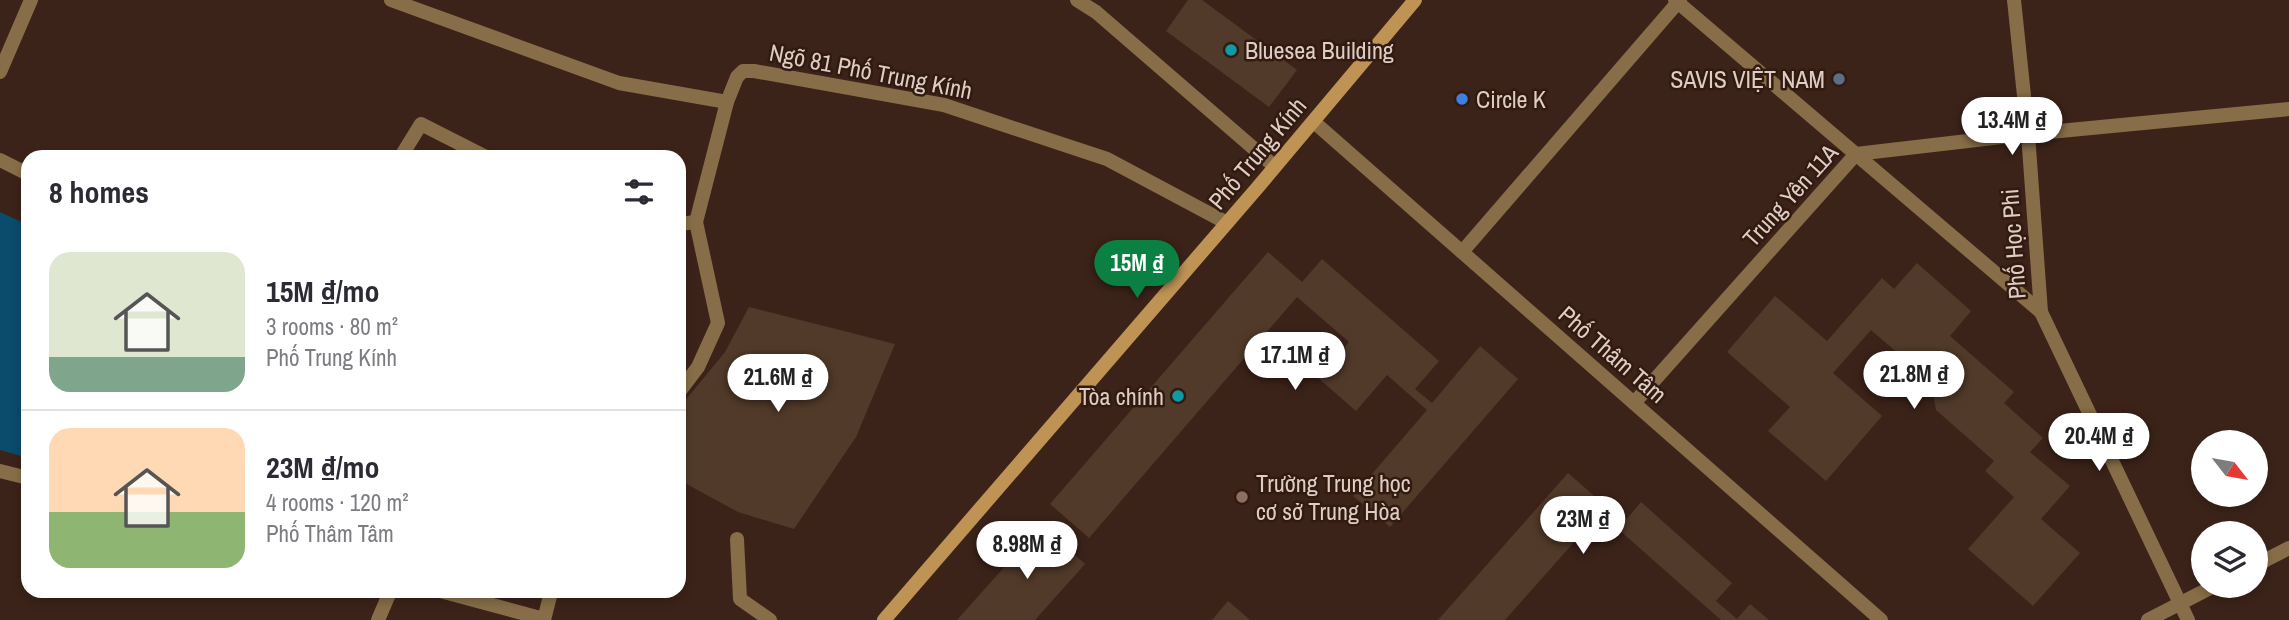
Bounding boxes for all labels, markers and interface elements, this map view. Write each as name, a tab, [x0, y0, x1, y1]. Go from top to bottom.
place label: Bluesea Building	[1245, 34, 1394, 66]
street label: Ngõ 81 Phố Trung Kính	[767, 36, 975, 106]
marker: Bluesea Building	[1223, 42, 1239, 58]
place label: SAVIS VIỆT NAM	[1670, 63, 1825, 95]
marker: SAVIS VIỆT NAM	[1831, 71, 1847, 87]
place label: Circle K	[1476, 83, 1546, 115]
street label: Phố Trung Kính	[1201, 90, 1313, 216]
marker: Circle K	[1454, 91, 1470, 107]
pin: 13.4M ₫	[1947, 97, 2077, 157]
text: 13.4M ₫	[1977, 104, 2047, 135]
street label: Trung Yên 11A	[1735, 136, 1845, 253]
text: 8 homes	[49, 172, 149, 212]
icon: filters	[620, 173, 658, 211]
street label: Phố Học Phi	[1993, 188, 2033, 300]
pin: 15M ₫	[1088, 240, 1186, 300]
text: 15M ₫	[1110, 247, 1164, 278]
text: 15M ₫/mo	[266, 271, 379, 311]
icon: home	[105, 280, 189, 364]
street label: Phố Thâm Tâm	[1552, 298, 1674, 410]
text: 3 rooms · 80 m²	[266, 311, 398, 342]
pin: 17.1M ₫	[1230, 332, 1360, 392]
text: 17.1M ₫	[1260, 339, 1330, 370]
text: Phố Trung Kính	[266, 342, 397, 373]
pin: 21.8M ₫	[1849, 352, 1979, 411]
pin: 21.6M ₫	[713, 354, 843, 414]
text: 21.8M ₫	[1879, 358, 1949, 389]
text: 21.6M ₫	[743, 361, 813, 392]
place label: Tòa chính	[1079, 380, 1164, 412]
marker: Tòa chính	[1170, 388, 1186, 404]
pin: 20.4M ₫	[2034, 414, 2164, 473]
text: 20.4M ₫	[2064, 420, 2134, 451]
north arrow	[2191, 430, 2268, 508]
map controls	[2191, 430, 2268, 598]
text: 23M ₫/mo	[266, 447, 379, 487]
icon: home	[105, 456, 189, 540]
place label: Trường Trung học cơ sở Trung Hòa	[1256, 467, 1411, 527]
text: 4 rooms · 120 m²	[266, 487, 409, 518]
marker: Trường Trung học cơ sở Trung Hòa	[1234, 489, 1250, 505]
pin: 23M ₫	[1534, 496, 1632, 556]
text: 23M ₫	[1556, 503, 1610, 534]
text: Phố Thâm Tâm	[266, 518, 394, 549]
button: layers	[2191, 521, 2268, 598]
pin: 8.98M ₫	[962, 522, 1092, 581]
text: 8.98M ₫	[992, 528, 1062, 559]

